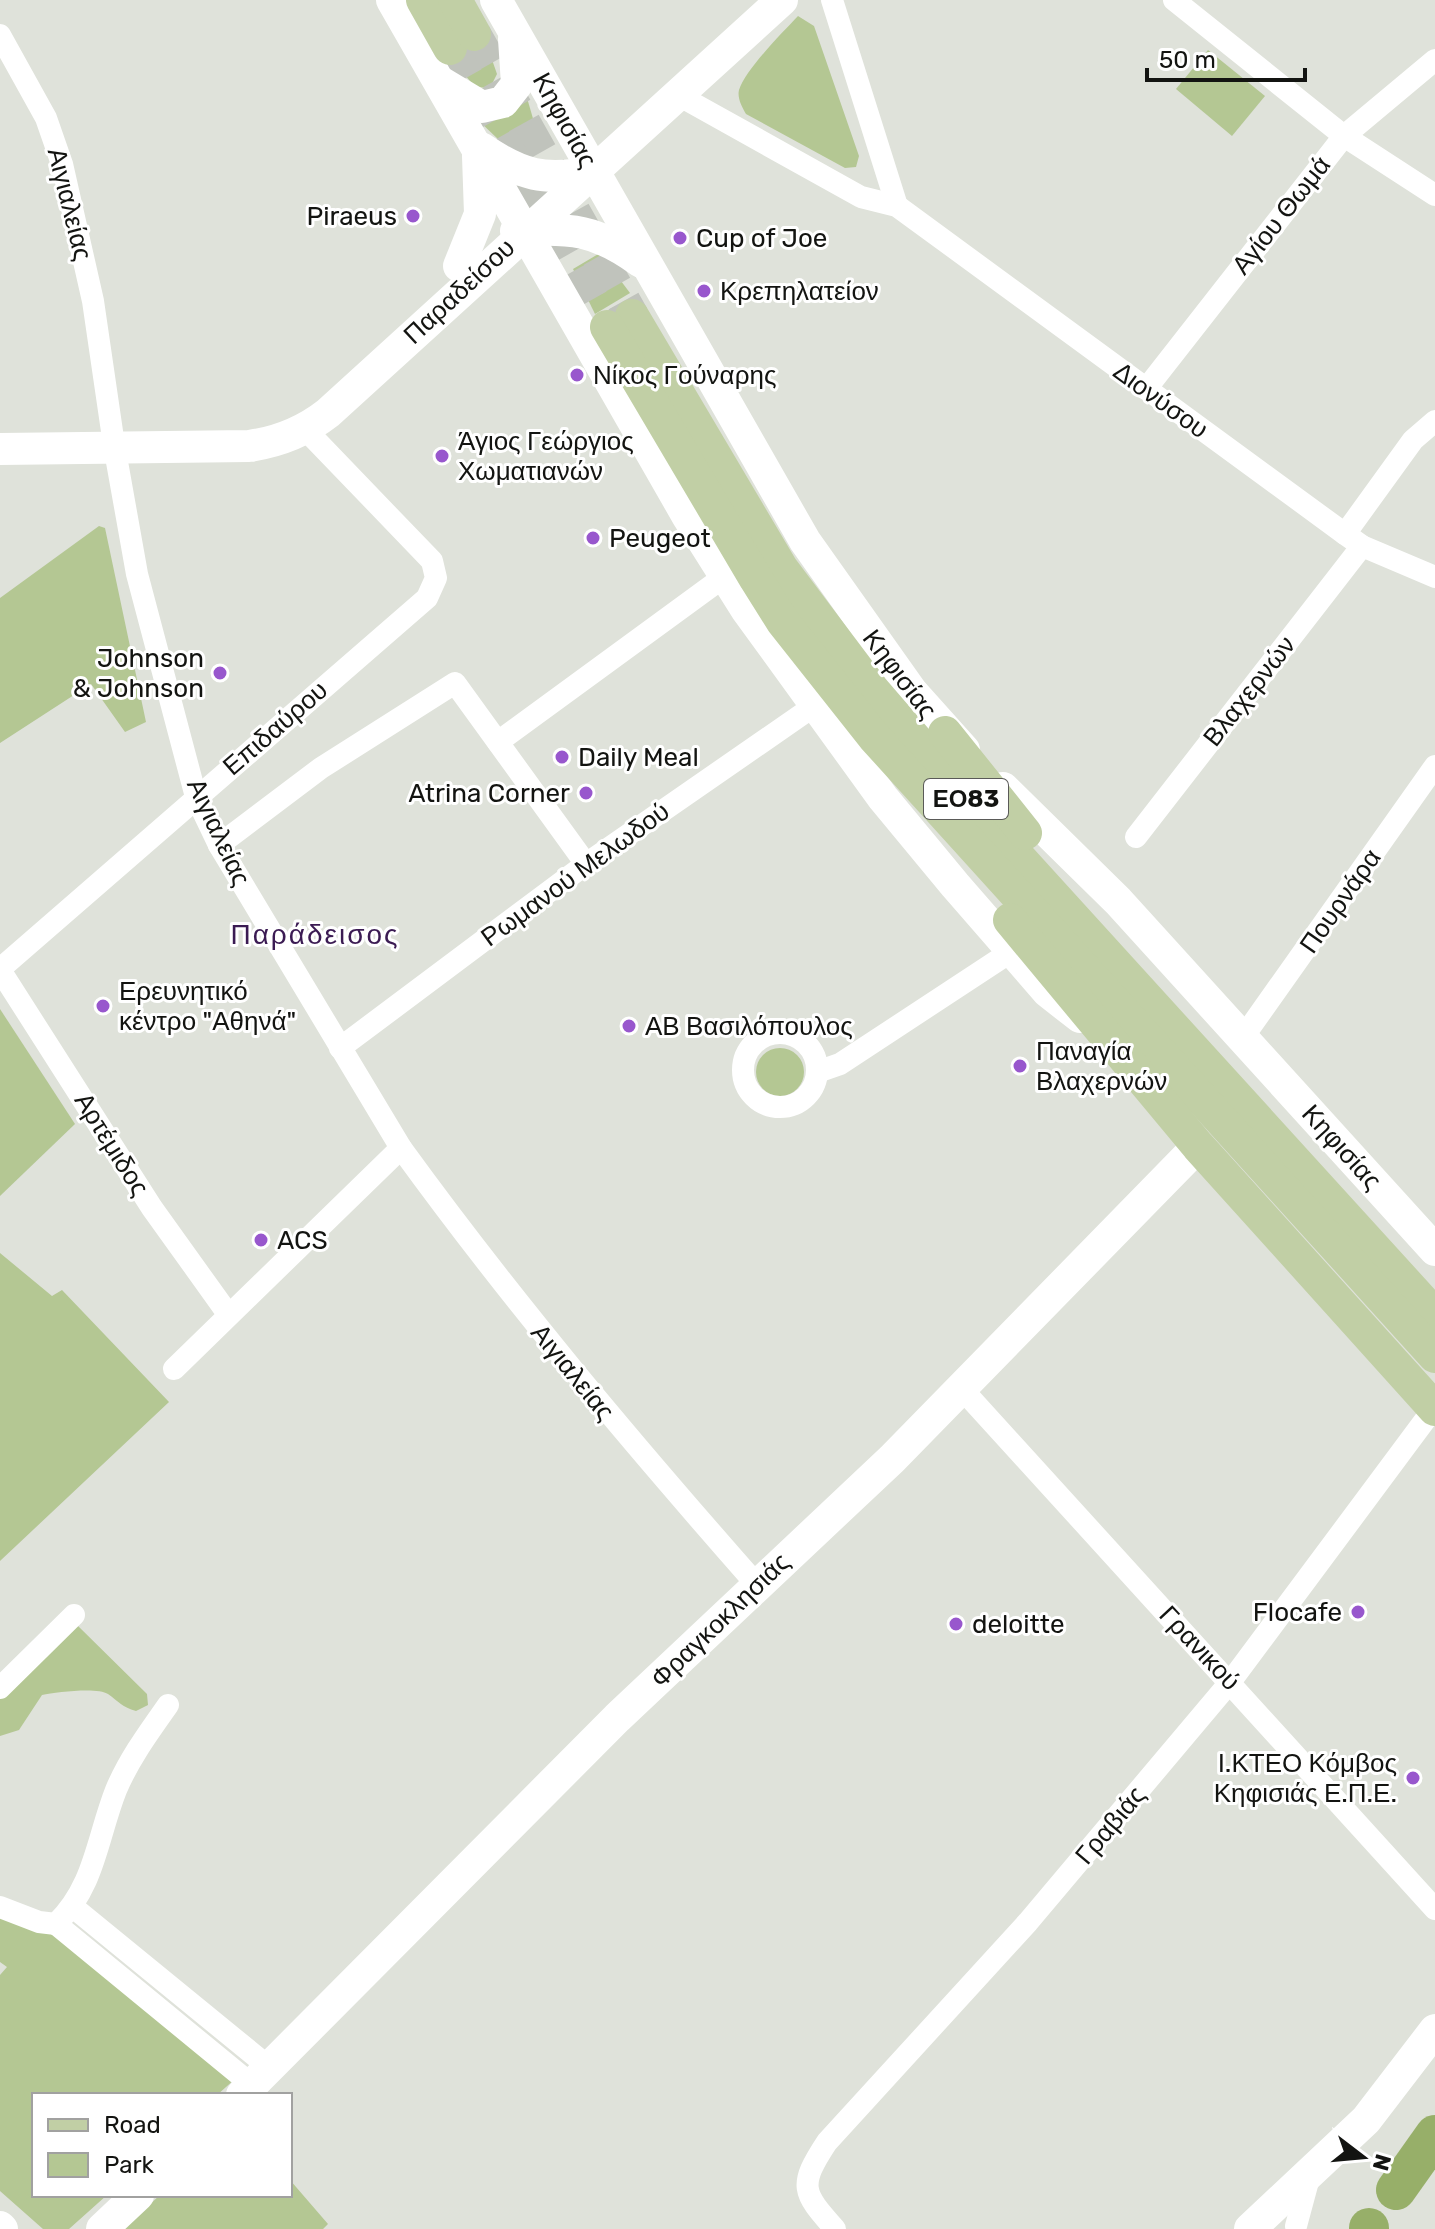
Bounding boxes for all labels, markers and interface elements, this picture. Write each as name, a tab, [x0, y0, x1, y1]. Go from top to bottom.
scale bar	[1147, 32, 1305, 82]
text: 50 m	[1159, 46, 1216, 74]
street label: Κηφισίας	[526, 67, 603, 173]
street label: Αιγιαλείας	[41, 145, 98, 264]
street label: Αγίου Θωμά	[1226, 150, 1337, 280]
place label: Piraeus	[307, 201, 397, 232]
marker: Piraeus	[404, 207, 422, 225]
place label: Cup of Joe	[696, 223, 827, 254]
marker: Cup of Joe	[671, 229, 689, 247]
street label: Παραδείσου	[398, 232, 521, 351]
place label: Κρεπηλατείον	[720, 276, 879, 307]
marker: Κρεπηλατείον	[695, 282, 713, 300]
street label: Διονύσου	[1107, 356, 1214, 445]
place label: Νίκος Γούναρης	[593, 360, 776, 391]
marker: Νίκος Γούναρης	[568, 366, 586, 384]
place label: Άγιος Γεώργιος Χωματιανών	[458, 426, 634, 487]
marker: Άγιος Γεώργιος Χωματιανών	[433, 447, 451, 465]
place label: Peugeot	[609, 523, 711, 554]
marker: Peugeot	[584, 529, 602, 547]
street label: Κηφισίας	[856, 624, 943, 725]
street label: Βλαχερνών	[1197, 630, 1302, 753]
place label: Johnson & Johnson	[73, 643, 204, 704]
marker: Johnson & Johnson	[211, 664, 229, 682]
street label: Επιδαύρου	[217, 675, 334, 782]
place label: Daily Meal	[578, 742, 699, 773]
marker: Daily Meal	[553, 748, 571, 766]
street label: Αιγιαλείας	[180, 774, 257, 891]
place label: Atrina Corner	[408, 778, 570, 809]
road number: ΕΟ83	[924, 779, 1008, 819]
marker: Atrina Corner	[577, 784, 595, 802]
street label: Ρωμανού Μελωδού	[475, 796, 675, 953]
street label: Πουρνάρα	[1293, 843, 1388, 959]
district label: Παράδεισος	[230, 918, 400, 951]
place label: Ερευνητικό κέντρο "Αθηνά"	[119, 976, 296, 1037]
marker: Ερευνητικό κέντρο "Αθηνά"	[94, 997, 112, 1015]
place label: ΑΒ Βασιλόπουλος	[645, 1011, 853, 1042]
marker: ΑΒ Βασιλόπουλος	[620, 1017, 638, 1035]
place label: Παναγία Βλαχερνών	[1036, 1036, 1167, 1097]
marker: Παναγία Βλαχερνών	[1011, 1057, 1029, 1075]
street label: Αρτέμιδος	[68, 1087, 155, 1202]
street label: Κηφισίας	[1295, 1098, 1388, 1196]
place label: ACS	[277, 1225, 328, 1256]
marker: ACS	[252, 1231, 270, 1249]
street label: Αιγιαλείας	[524, 1318, 621, 1427]
street label: Φραγκοκλησιάς	[645, 1546, 796, 1694]
place label: Flocafe	[1253, 1597, 1342, 1628]
street label: Γρανικού	[1153, 1600, 1247, 1697]
marker: Flocafe	[1349, 1603, 1367, 1621]
place label: deloitte	[972, 1609, 1064, 1640]
marker: deloitte	[947, 1615, 965, 1633]
place label: Ι.ΚΤΕΟ Κόμβος Κηφισιάς Ε.Π.Ε.	[1214, 1748, 1397, 1809]
marker: Ι.ΚΤΕΟ Κόμβος Κηφισιάς Ε.Π.Ε.	[1404, 1769, 1422, 1787]
street label: Γραβιάς	[1069, 1780, 1152, 1871]
legend	[32, 2093, 292, 2197]
text: Road	[104, 2111, 161, 2139]
north arrow	[1323, 2117, 1403, 2197]
text: Park	[104, 2151, 155, 2179]
text: N	[1367, 2151, 1397, 2174]

